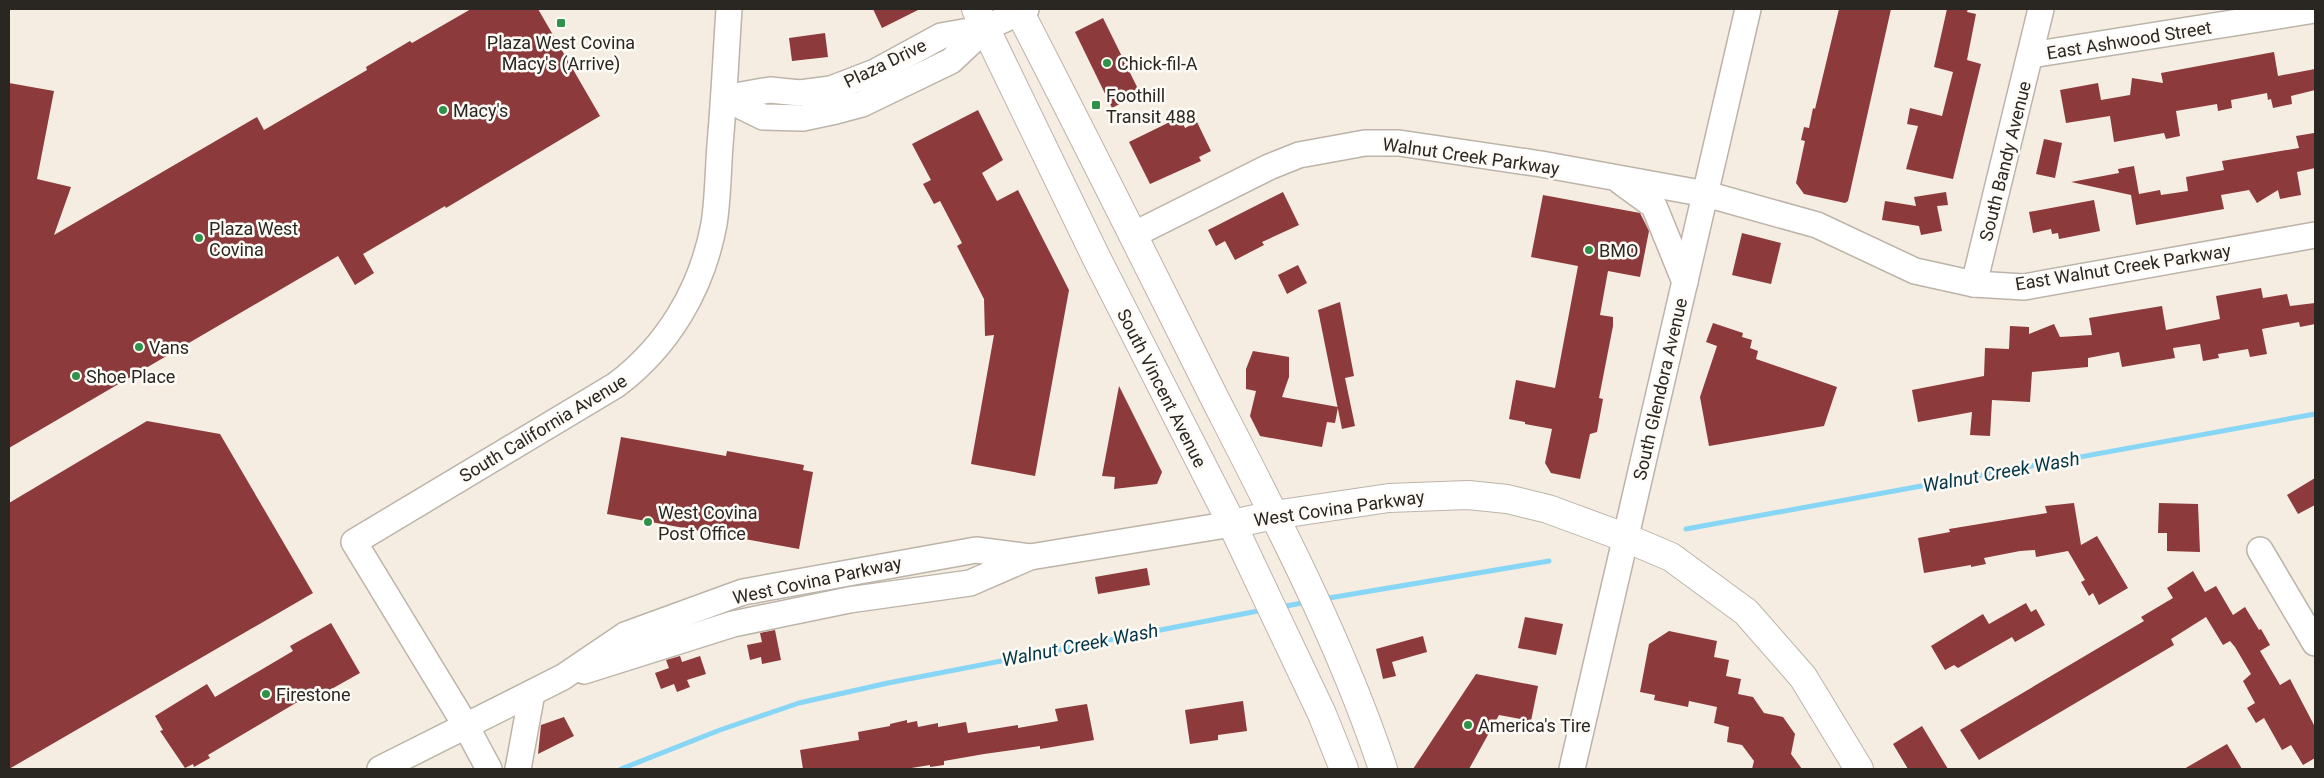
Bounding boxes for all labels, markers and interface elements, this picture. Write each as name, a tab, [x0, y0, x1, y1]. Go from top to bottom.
marker: Plaza West Covina Macy's (Arrive)	[555, 17, 567, 29]
street label: East Ashwood Street	[2045, 17, 2213, 63]
place label: Plaza West Covina Macy's (Arrive)	[487, 32, 635, 75]
street label: Plaza Drive	[840, 34, 930, 92]
place label: Chick-fil-A	[1117, 53, 1198, 74]
marker: Chick-fil-A	[1101, 57, 1113, 69]
street label: South Bandy Avenue	[1975, 79, 2035, 243]
place label: Foothill Transit 488	[1106, 85, 1196, 127]
marker: Foothill Transit 488	[1090, 99, 1102, 111]
place label: Macy's	[453, 100, 508, 121]
marker: Macy's	[437, 104, 449, 116]
street label: Walnut Creek Parkway	[1381, 133, 1561, 179]
place label: Plaza West Covina	[209, 218, 298, 260]
marker: Plaza West Covina	[193, 232, 205, 244]
place label: BMO	[1599, 240, 1638, 261]
street label: East Walnut Creek Parkway	[2014, 240, 2233, 294]
marker: BMO	[1583, 244, 1595, 256]
street label: South Glendora Avenue	[1629, 296, 1691, 482]
street label: South Vincent Avenue	[1113, 305, 1211, 471]
place label: Vans	[149, 337, 189, 358]
marker: Vans	[133, 341, 145, 353]
place label: Shoe Place	[86, 366, 175, 387]
marker: Shoe Place	[70, 370, 82, 382]
street label: South California Avenue	[456, 370, 630, 486]
water label: Walnut Creek Wash	[1921, 447, 2081, 497]
street label: West Covina Parkway	[1252, 486, 1426, 530]
place label: West Covina Post Office	[658, 502, 758, 544]
marker: West Covina Post Office	[642, 516, 654, 528]
street label: West Covina Parkway	[731, 552, 904, 608]
water label: Walnut Creek Wash	[1000, 619, 1160, 671]
place label: Firestone	[276, 684, 351, 705]
marker: Firestone	[260, 688, 272, 700]
place label: America's Tire	[1478, 715, 1591, 736]
marker: America's Tire	[1462, 719, 1474, 731]

